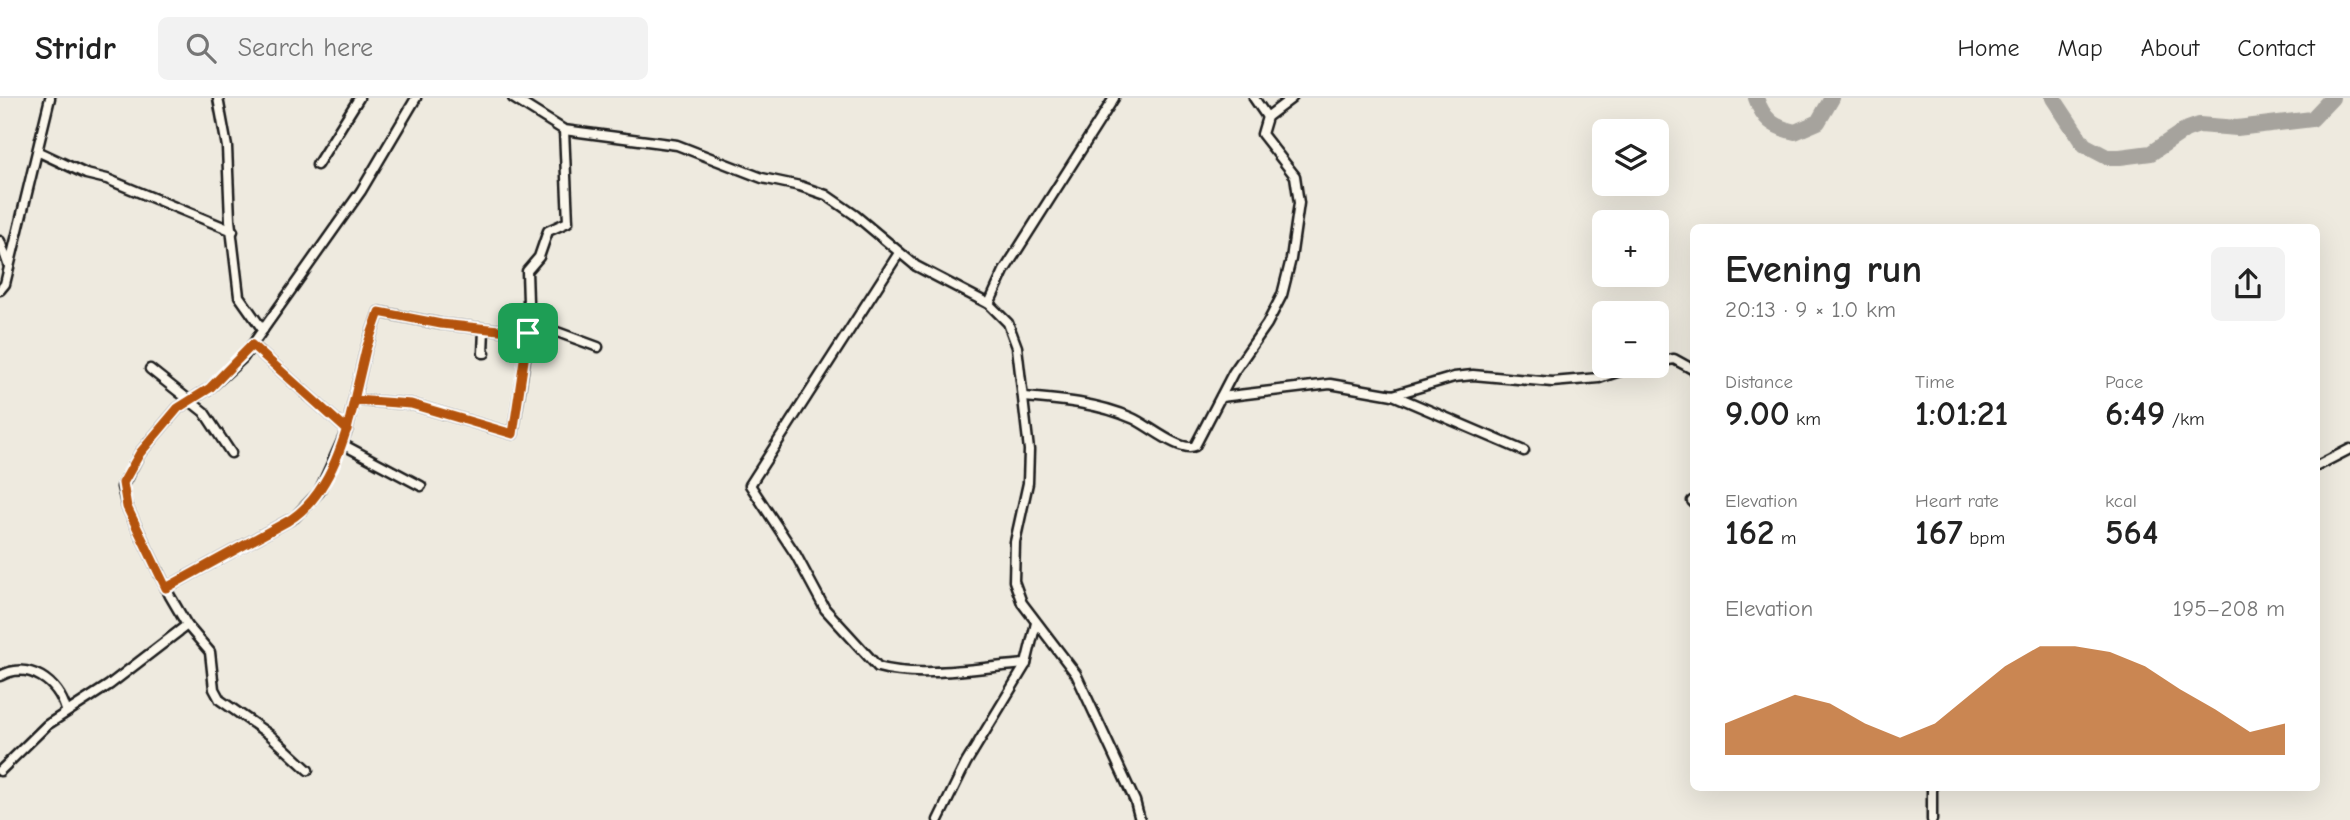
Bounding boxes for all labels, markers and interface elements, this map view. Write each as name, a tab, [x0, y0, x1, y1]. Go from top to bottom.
search box	[158, 17, 648, 80]
text: Stridr	[35, 29, 116, 67]
icon: search	[182, 29, 220, 67]
text: Search here	[238, 33, 373, 63]
text: Home	[1958, 34, 2019, 62]
text: Map	[2057, 34, 2103, 62]
text: About	[2141, 34, 2199, 62]
text: Contact	[2237, 34, 2315, 62]
map controls	[1592, 119, 1669, 378]
button: layers	[1592, 119, 1669, 196]
button: +	[1592, 210, 1669, 287]
button: share	[2211, 247, 2285, 321]
text: Evening run	[1725, 248, 1922, 292]
text: 20:13 · 9 × 1.0 km	[1725, 296, 1896, 323]
button: −	[1592, 301, 1669, 378]
pin	[498, 303, 558, 363]
icon: arrive	[509, 314, 547, 352]
text: Distance	[1725, 371, 1793, 393]
text: Time	[1915, 371, 1954, 393]
text: Pace	[2105, 371, 2143, 393]
text: 9.00	[1725, 393, 1790, 434]
text: 1:01:21	[1915, 393, 2008, 434]
text: 6:49	[2105, 393, 2165, 434]
text: km	[1790, 408, 1821, 430]
text: /km	[2165, 408, 2205, 430]
text: Elevation	[1725, 490, 1798, 512]
text: Heart rate	[1915, 490, 1999, 512]
text: kcal	[2105, 490, 2137, 512]
text: 162	[1725, 512, 1775, 553]
text: 167	[1915, 512, 1963, 553]
text: 564	[2105, 512, 2158, 553]
text: m	[1775, 527, 1797, 549]
text: bpm	[1963, 527, 2005, 549]
text: Elevation	[1725, 595, 1813, 622]
text: 195–208 m	[2173, 595, 2285, 622]

